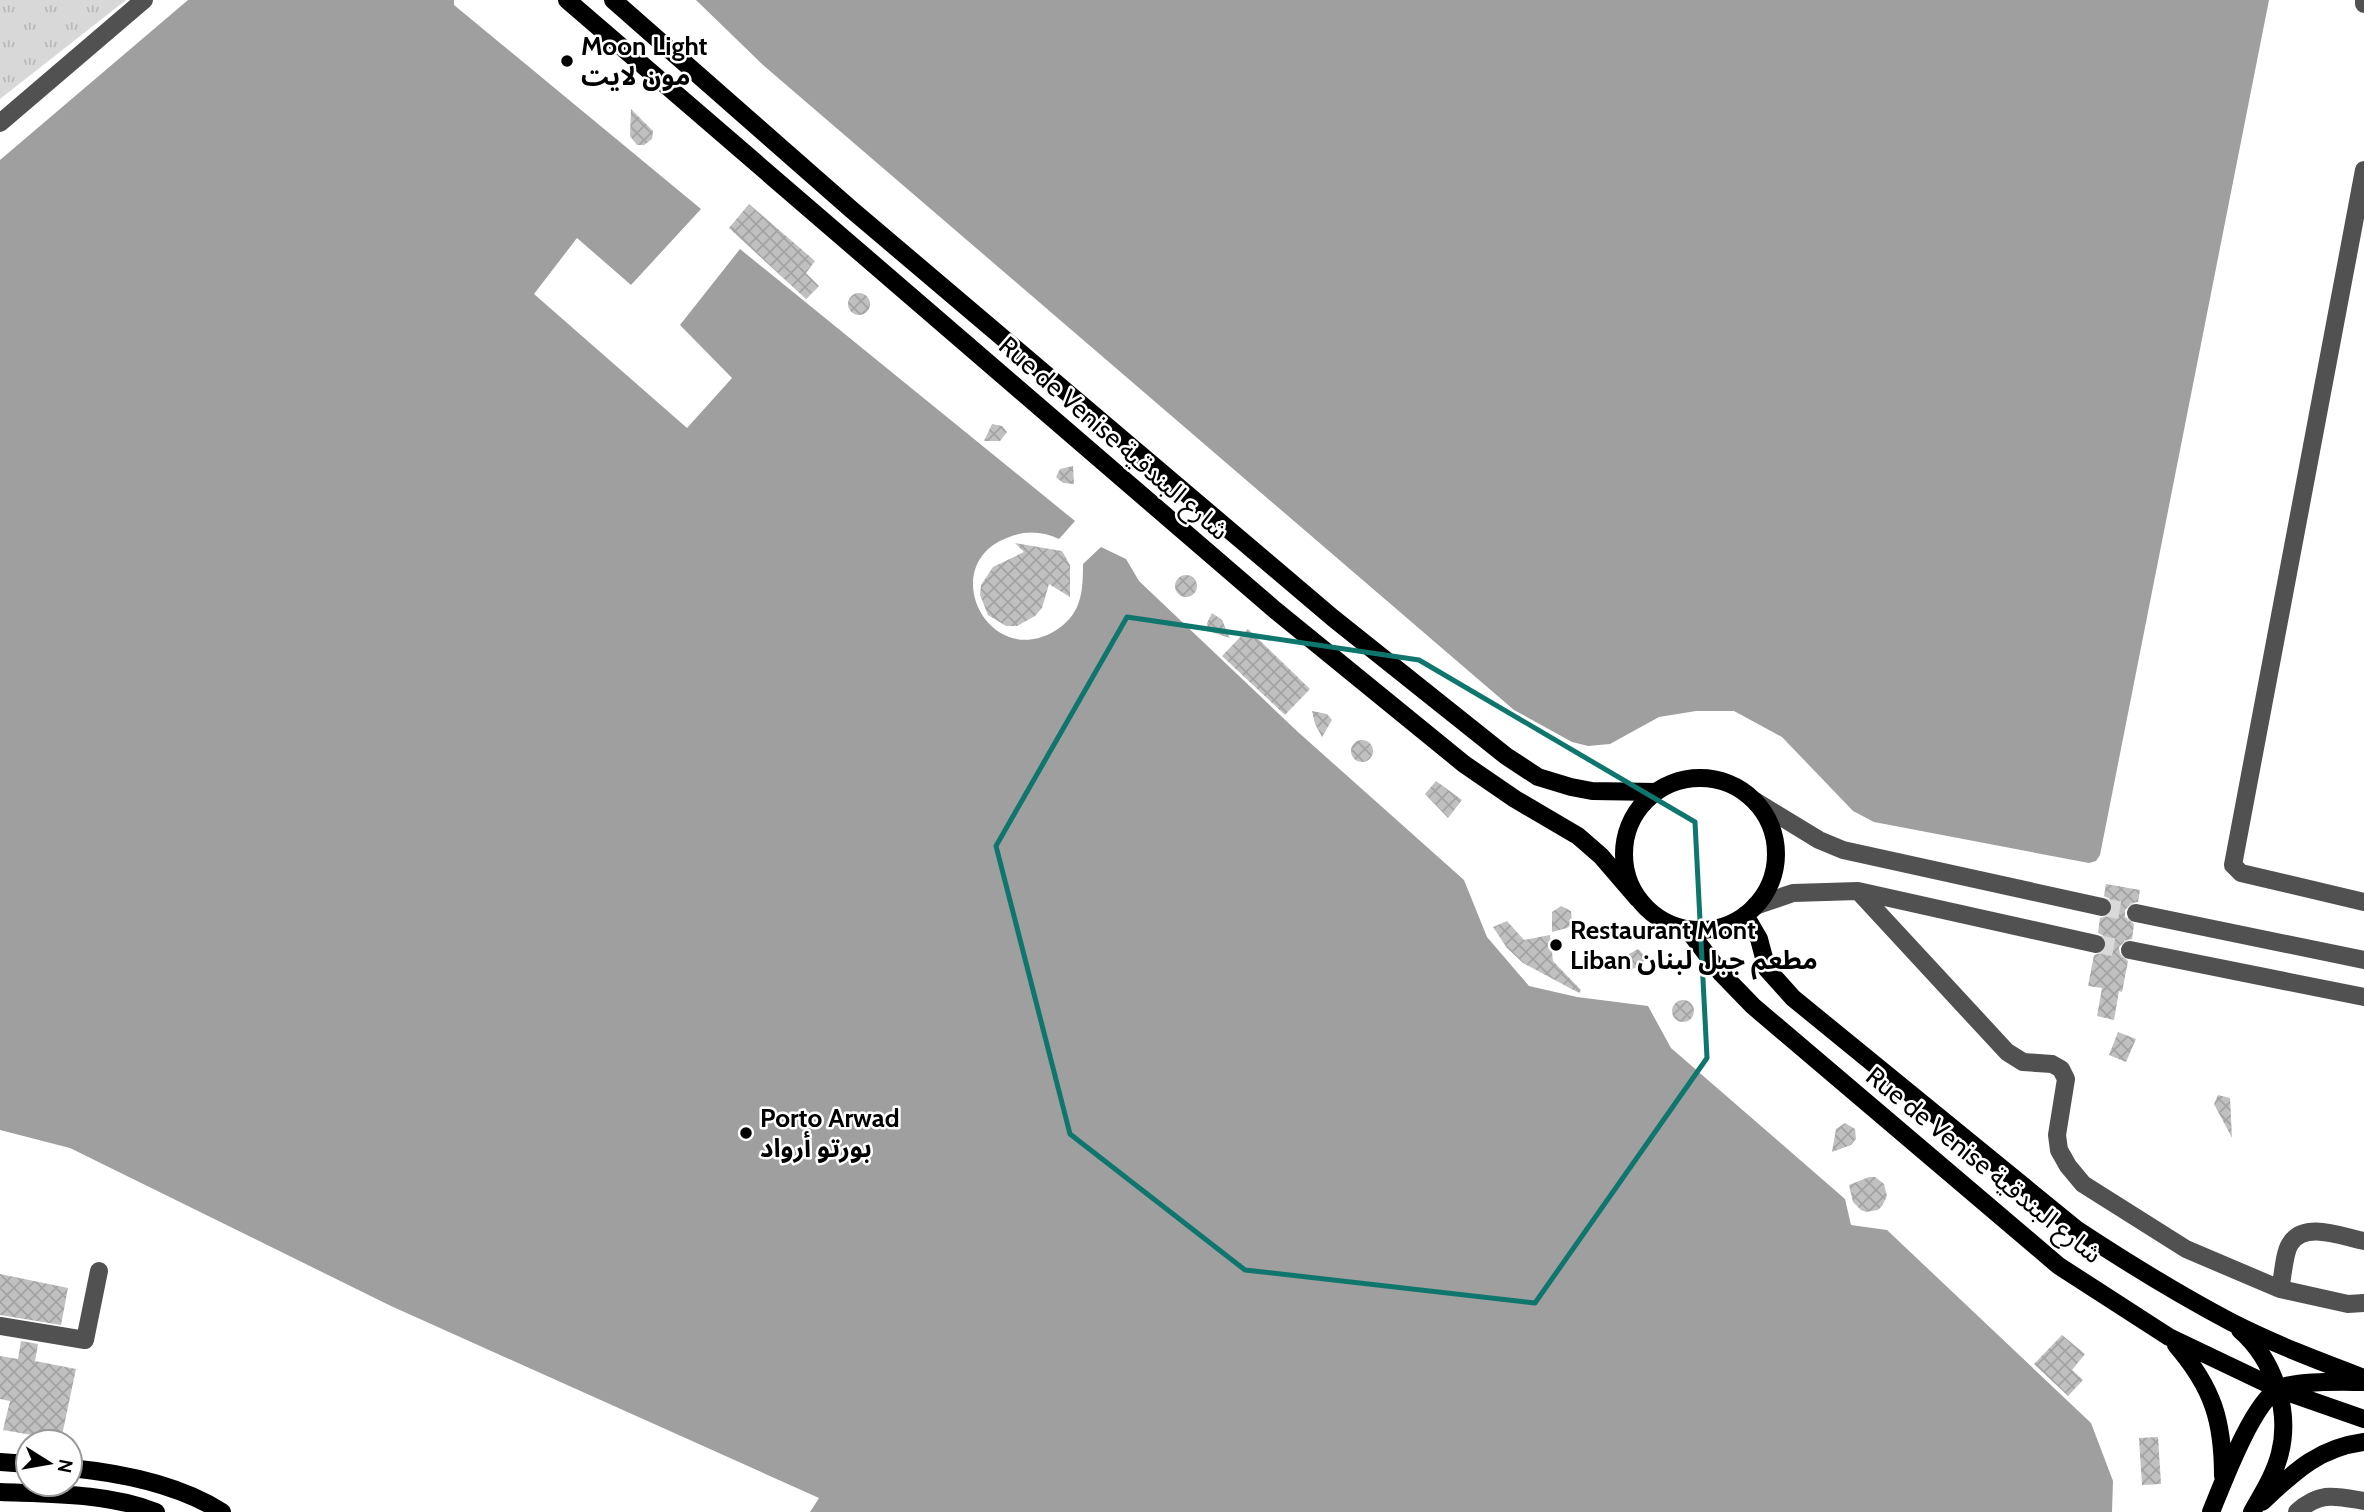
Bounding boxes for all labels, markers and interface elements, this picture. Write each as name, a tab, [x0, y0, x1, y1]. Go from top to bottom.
place label: Moon Light مون لايت	[581, 30, 708, 92]
marker: Moon Light مون لايت	[559, 53, 575, 69]
street label: Rue de Venise شارع البندقية	[990, 329, 1236, 549]
place label: Restaurant Mont Liban مطعم جبل لبنان	[1570, 914, 1818, 980]
marker: Restaurant Mont Liban مطعم جبل لبنان	[1548, 937, 1564, 953]
street label: Rue de Venise شارع البندقية	[1858, 1060, 2108, 1272]
place label: Porto Arwad بورتو أرواد	[760, 1102, 900, 1164]
marker: Porto Arwad بورتو أرواد	[738, 1125, 754, 1141]
north arrow	[14, 1428, 84, 1498]
text: N	[53, 1457, 78, 1475]

